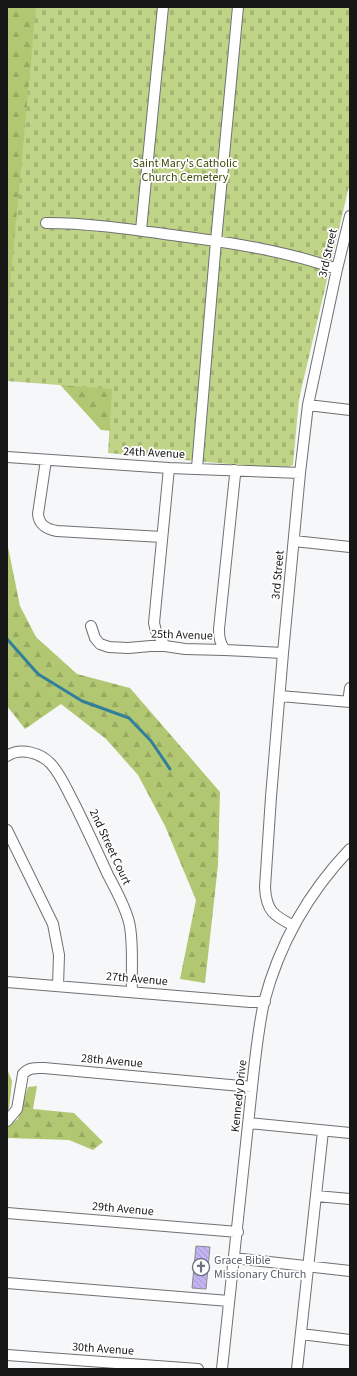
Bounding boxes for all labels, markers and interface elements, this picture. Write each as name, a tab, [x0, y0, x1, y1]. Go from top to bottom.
park label: Saint Mary's Catholic Church Cemetery	[133, 155, 238, 186]
street label: 3rd Street	[314, 227, 342, 279]
street label: 24th Avenue	[123, 443, 185, 463]
street label: 3rd Street	[267, 550, 289, 600]
street label: 25th Avenue	[151, 625, 213, 645]
street label: 2nd Street Court	[85, 806, 135, 888]
street label: 27th Avenue	[105, 968, 169, 990]
street label: 28th Avenue	[80, 1050, 144, 1072]
street label: Kennedy Drive	[227, 1059, 251, 1133]
street label: 29th Avenue	[91, 1198, 155, 1220]
place label: Grace Bible Missionary Church	[214, 1252, 306, 1283]
church icon: Grace Bible Missionary Church	[191, 1257, 211, 1277]
street label: 30th Avenue	[72, 1338, 135, 1360]

